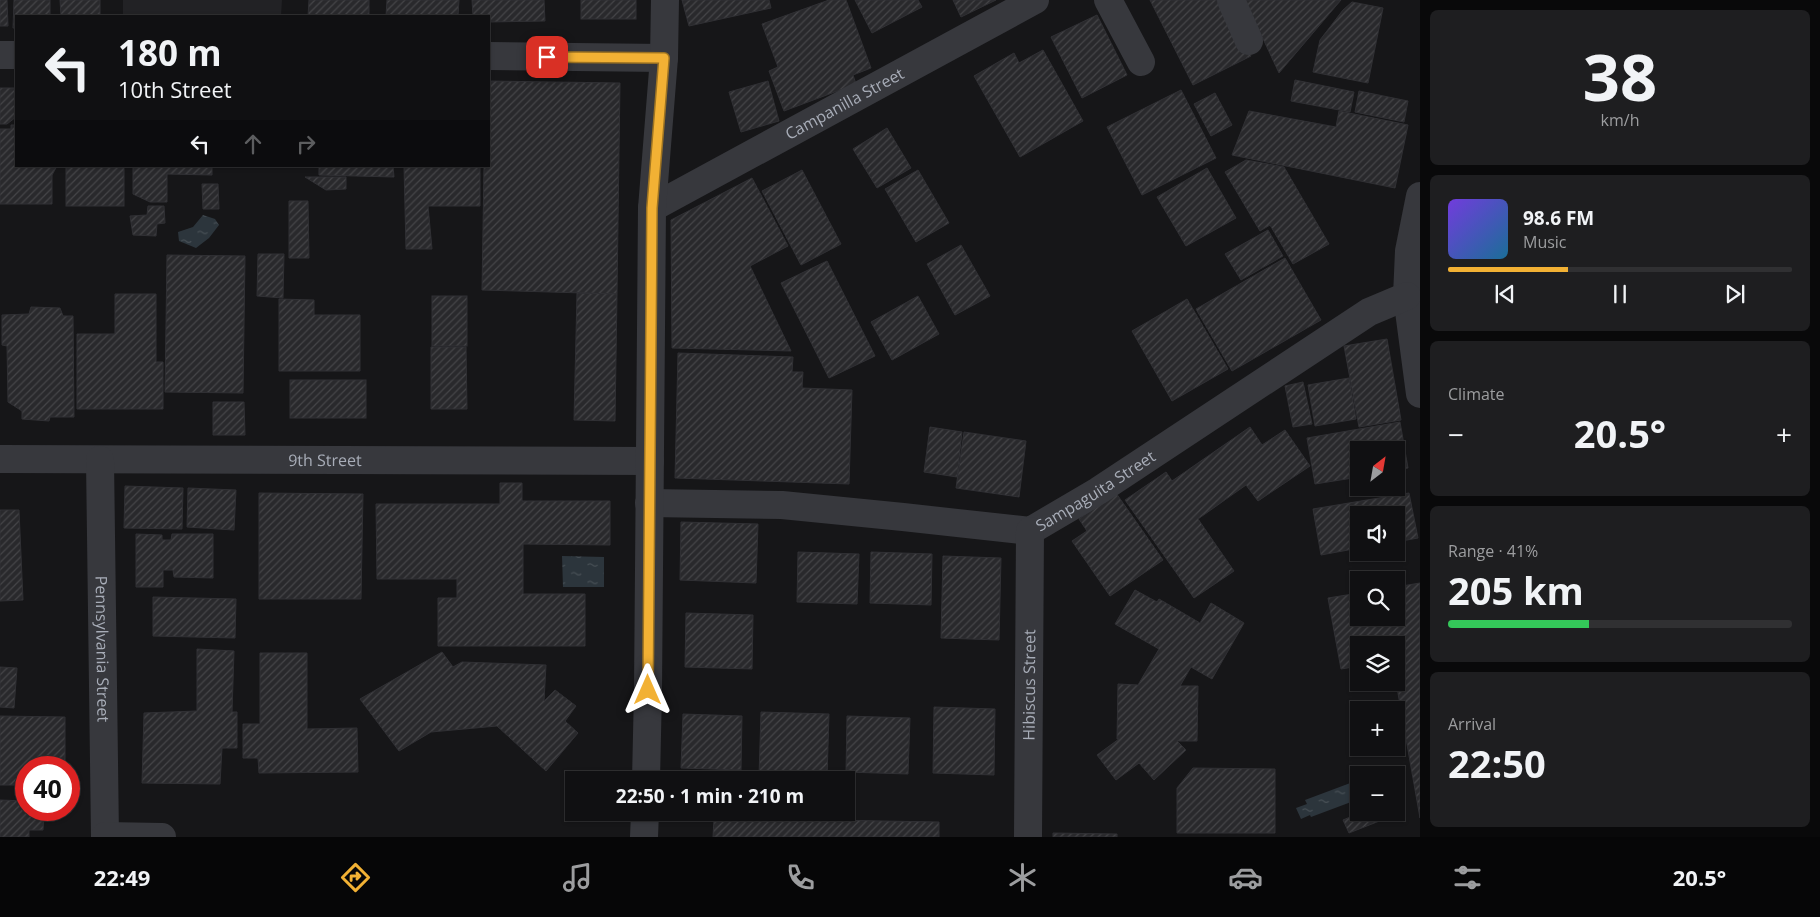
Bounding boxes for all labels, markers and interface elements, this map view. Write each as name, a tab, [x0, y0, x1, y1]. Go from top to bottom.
text: 180 m	[118, 29, 222, 76]
text: 38	[1583, 32, 1657, 120]
icon: left	[35, 35, 100, 100]
pin	[526, 36, 568, 78]
icon: arrive	[533, 43, 561, 71]
street label: Campanilla Street	[781, 62, 908, 145]
text: 10th Street	[118, 74, 232, 104]
text: km/h	[1601, 109, 1639, 131]
icon: left	[186, 130, 214, 158]
icon: ahead	[239, 130, 267, 158]
icon: right	[292, 130, 320, 158]
text: 98.6 FM	[1523, 205, 1594, 231]
text: Music	[1523, 231, 1567, 253]
icon: previous	[1491, 280, 1519, 308]
icon: pause	[1606, 280, 1634, 308]
icon: next	[1721, 280, 1749, 308]
text: Climate	[1448, 383, 1505, 405]
text: 20.5°	[1574, 407, 1666, 459]
text: −	[1448, 415, 1464, 453]
text: +	[1776, 415, 1792, 453]
north arrow	[1350, 441, 1405, 496]
map controls	[1350, 441, 1405, 821]
street label: Sampaguita Street	[1031, 445, 1160, 536]
street label: 9th Street	[288, 449, 362, 471]
button: sound	[1350, 506, 1405, 561]
text: Range · 41%	[1448, 540, 1538, 562]
text: 205 km	[1448, 564, 1584, 616]
button: search	[1350, 571, 1405, 626]
street label: Pennsylvania Street	[91, 576, 114, 723]
street label: Hibiscus Street	[1018, 629, 1040, 741]
button: layers	[1350, 636, 1405, 691]
position arrow	[621, 663, 673, 715]
button: +	[1350, 701, 1405, 756]
text: Arrival	[1448, 713, 1496, 735]
text: 22:50	[1448, 737, 1546, 789]
speed limit sign: 40	[15, 756, 80, 821]
button: −	[1350, 766, 1405, 821]
text: 22:50 · 1 min · 210 m	[616, 783, 804, 809]
icon: directions	[338, 860, 373, 895]
icon: music	[560, 860, 595, 895]
icon: phone	[783, 860, 818, 895]
icon: climate	[1005, 860, 1040, 895]
icon: car	[1228, 860, 1263, 895]
icon: filters	[1450, 860, 1485, 895]
text: 22:49	[94, 862, 150, 892]
text: 20.5°	[1673, 862, 1726, 892]

